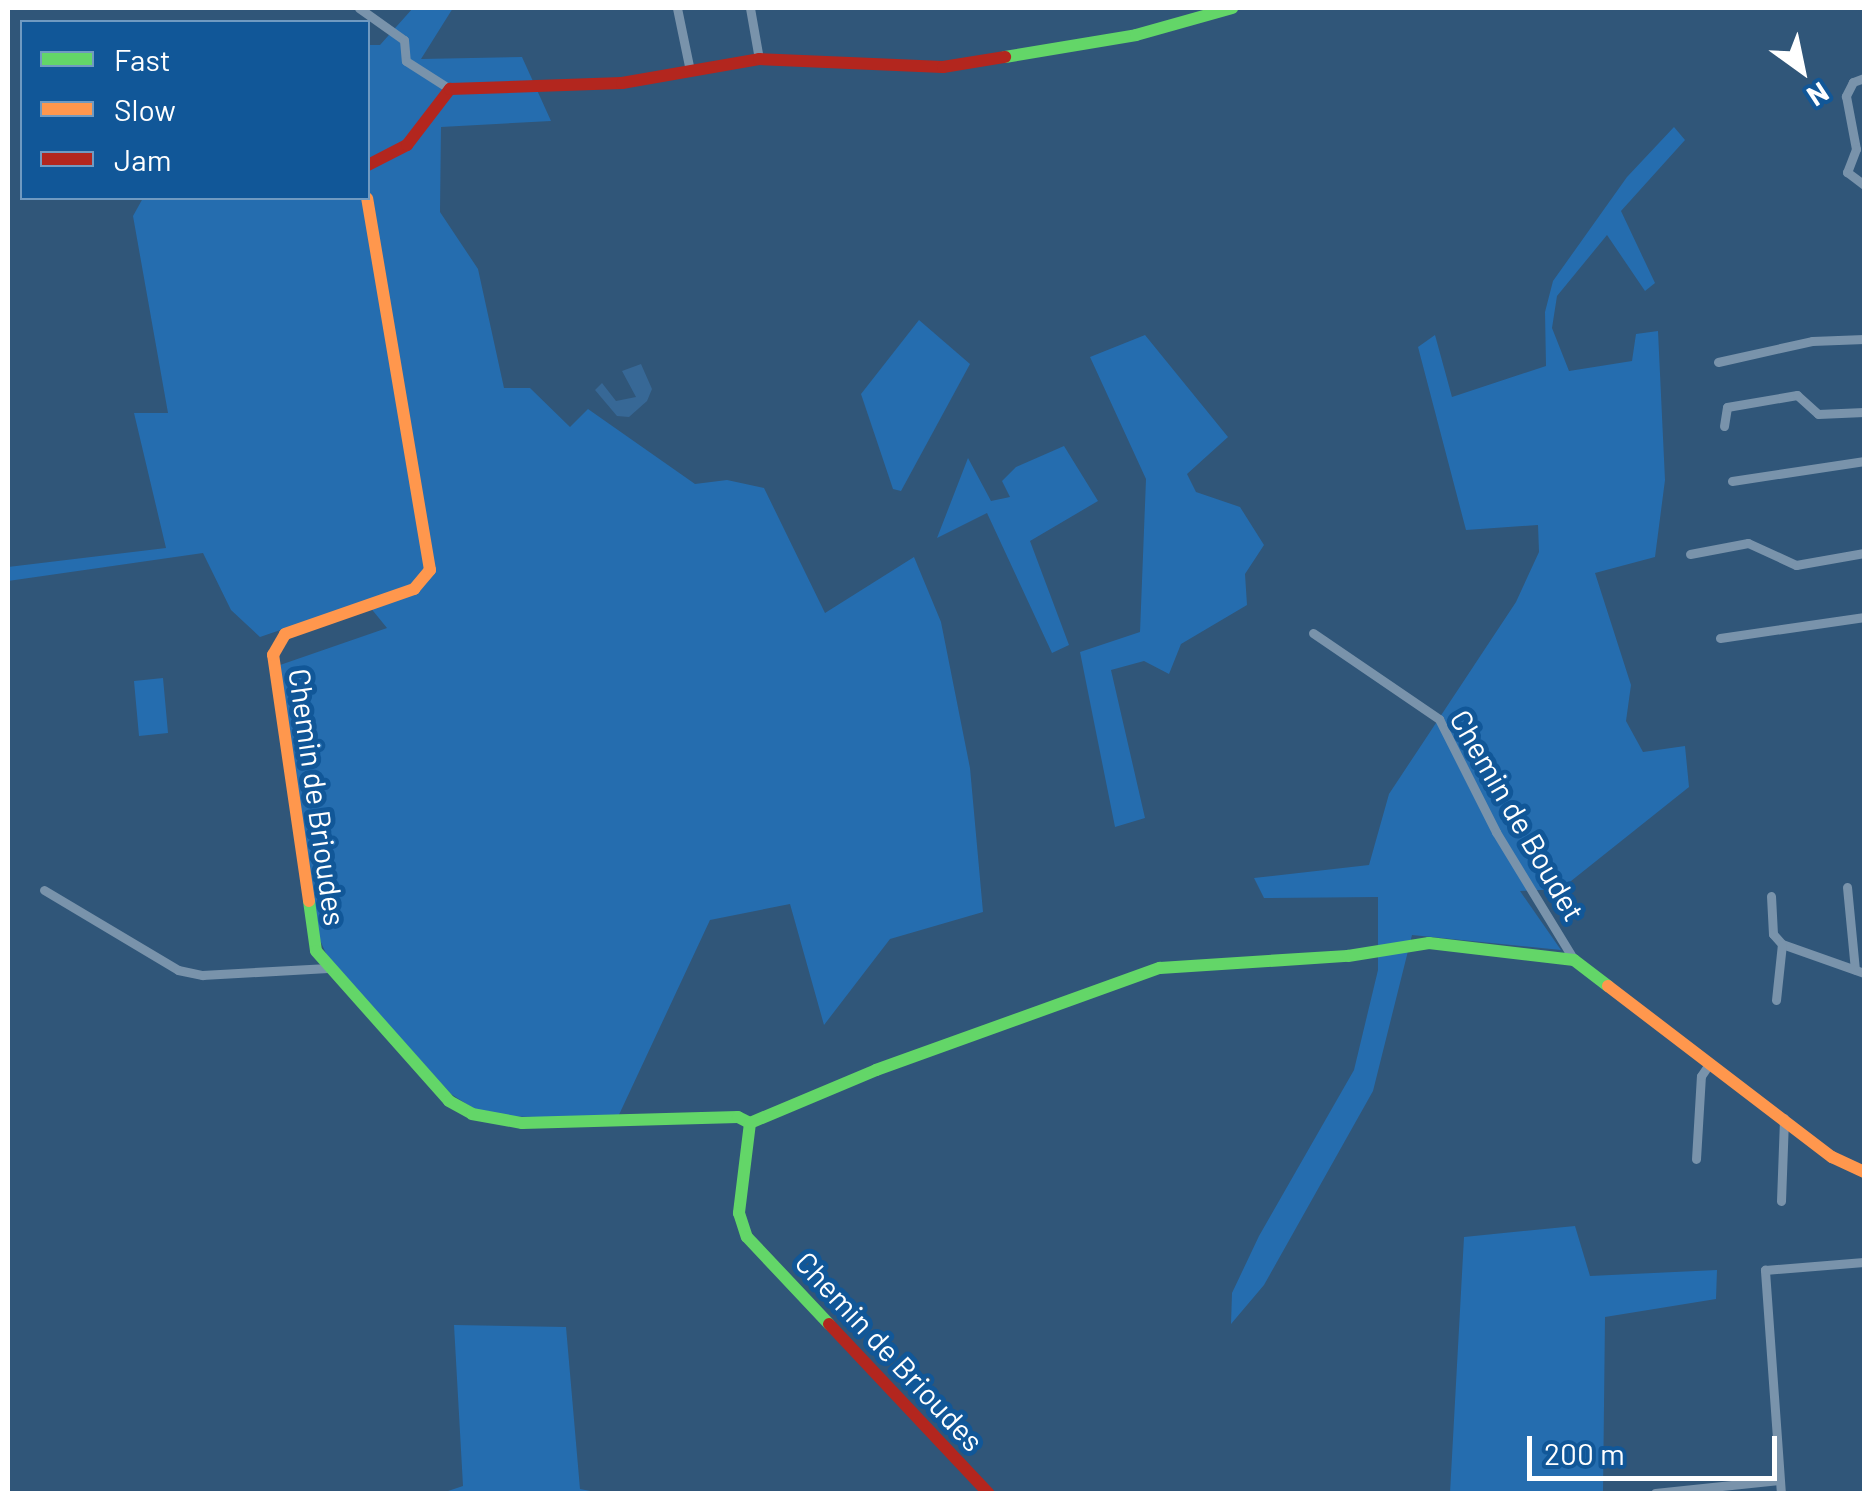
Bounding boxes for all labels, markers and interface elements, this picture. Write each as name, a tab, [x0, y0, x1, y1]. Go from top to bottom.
legend	[20, 20, 370, 200]
north arrow	[1752, 20, 1852, 120]
text: Fast	[114, 41, 171, 77]
text: N	[1801, 76, 1835, 114]
text: Slow	[114, 91, 176, 127]
text: Jam	[114, 141, 171, 177]
street label: Chemin de Brioudes	[282, 666, 354, 928]
street label: Chemin de Boudet	[1443, 703, 1593, 927]
street label: Chemin de Brioudes	[788, 1244, 992, 1458]
scale bar	[1532, 1416, 1782, 1478]
text: 200 m	[1544, 1435, 1625, 1471]

